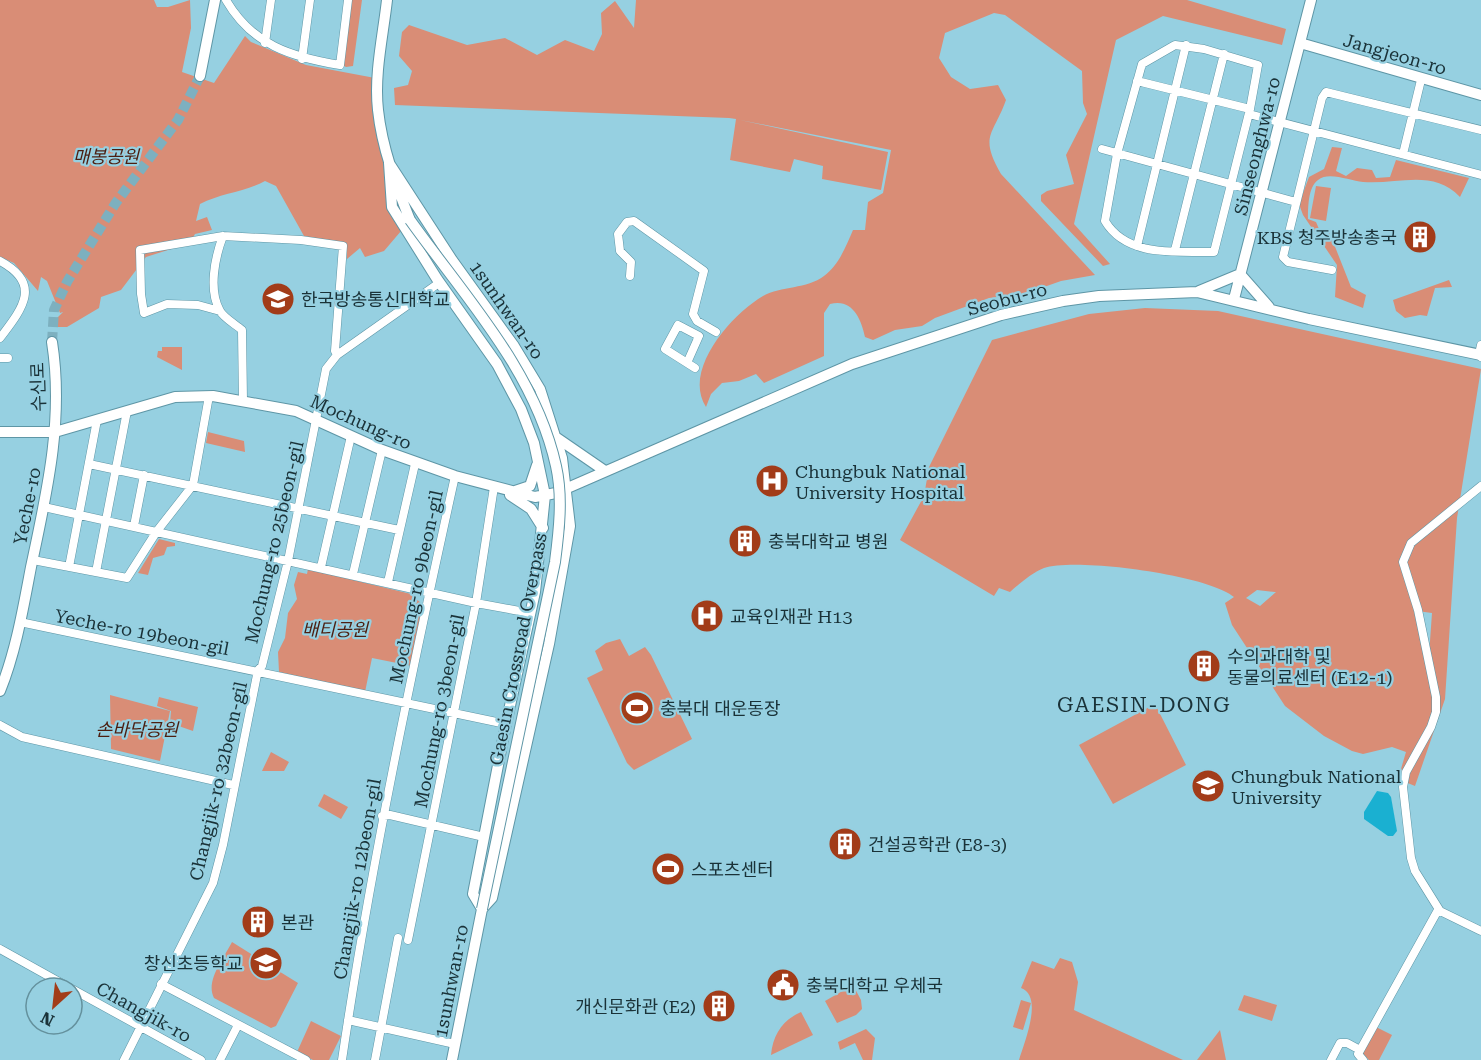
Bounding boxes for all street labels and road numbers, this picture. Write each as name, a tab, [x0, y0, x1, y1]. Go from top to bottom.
street label: Jangjeon-ro	[1341, 29, 1449, 79]
street label: Sinseonghwa-ro	[1230, 75, 1284, 217]
street label: 1sunhwan-ro	[465, 257, 549, 363]
street label: Seobu-ro	[965, 278, 1049, 320]
street label: 수신로	[27, 362, 49, 412]
street label: Mochung-ro	[307, 390, 415, 454]
street label: Mochung-ro 25beon-gil	[240, 438, 308, 645]
street label: Yeche-ro	[9, 465, 45, 547]
street label: Mochung-ro 9beon-gil	[385, 488, 447, 686]
street label: Gaesin Crossroad Overpass	[485, 531, 551, 767]
street label: Yeche-ro 19beon-gil	[53, 605, 231, 659]
street label: Mochung-ro 3beon-gil	[410, 612, 468, 810]
street label: Changjik-ro 32beon-gil	[185, 679, 251, 883]
street label: Changjik-ro 12beon-gil	[329, 776, 385, 981]
street label: 1sunhwan-ro	[430, 923, 472, 1039]
street label: Changjik-ro	[93, 977, 195, 1047]

